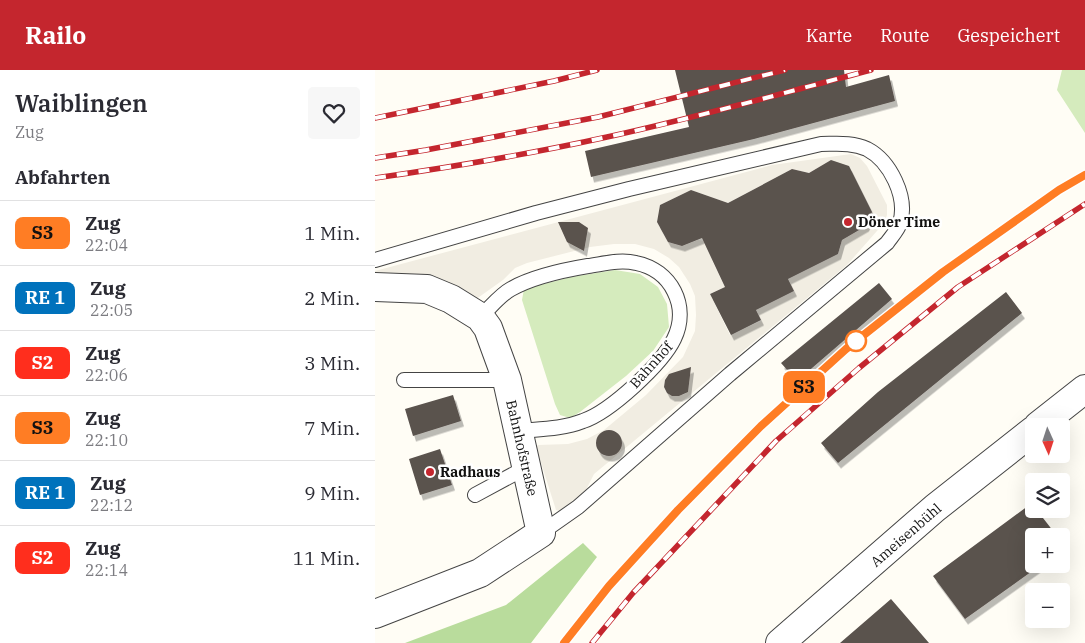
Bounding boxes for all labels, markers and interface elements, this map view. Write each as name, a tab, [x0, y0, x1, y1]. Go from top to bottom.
text: Railo	[25, 19, 86, 51]
text: Karte	[806, 24, 852, 47]
text: Route	[880, 24, 929, 47]
text: Gespeichert	[957, 24, 1060, 47]
text: Waiblingen	[15, 87, 148, 119]
button: heart	[308, 87, 360, 139]
text: Zug	[15, 122, 44, 142]
text: Abfahrten	[15, 165, 110, 189]
text: Zug	[85, 211, 121, 235]
place label: Döner Time	[858, 213, 940, 231]
marker: Döner Time	[842, 216, 854, 228]
text: S3	[31, 221, 54, 244]
text: 1 Min.	[304, 221, 360, 245]
text: 22:04	[85, 235, 128, 255]
text: Zug	[90, 276, 126, 300]
text: RE 1	[25, 286, 65, 309]
text: 2 Min.	[304, 286, 360, 310]
text: 22:05	[90, 300, 133, 320]
unlabelled marker	[845, 330, 867, 352]
street label: Bahnhof	[626, 337, 677, 392]
text: Zug	[85, 341, 121, 365]
text: S2	[31, 351, 54, 374]
text: 3 Min.	[304, 351, 360, 375]
text: 22:06	[85, 365, 128, 385]
line badge: S3	[781, 371, 827, 403]
text: S3	[793, 375, 815, 398]
street label: Bahnhofstraße	[502, 398, 542, 498]
text: Zug	[85, 406, 121, 430]
text: S3	[31, 416, 54, 439]
text: 7 Min.	[304, 416, 360, 440]
north arrow	[1025, 418, 1070, 462]
map controls	[1025, 418, 1070, 628]
text: 22:10	[85, 430, 128, 450]
place label: Radhaus	[440, 463, 500, 481]
marker: Radhaus	[424, 466, 436, 478]
text: Zug	[90, 471, 126, 495]
button: layers	[1025, 473, 1070, 518]
text: RE 1	[25, 481, 65, 504]
text: 9 Min.	[304, 481, 360, 505]
text: 22:12	[90, 495, 133, 515]
street label: Ameisenbühl	[867, 499, 945, 571]
button: +	[1025, 528, 1070, 573]
text: Zug	[85, 536, 121, 560]
text: S2	[31, 546, 54, 569]
text: 11 Min.	[293, 546, 360, 570]
text: 22:14	[85, 560, 128, 580]
button: −	[1025, 583, 1070, 628]

